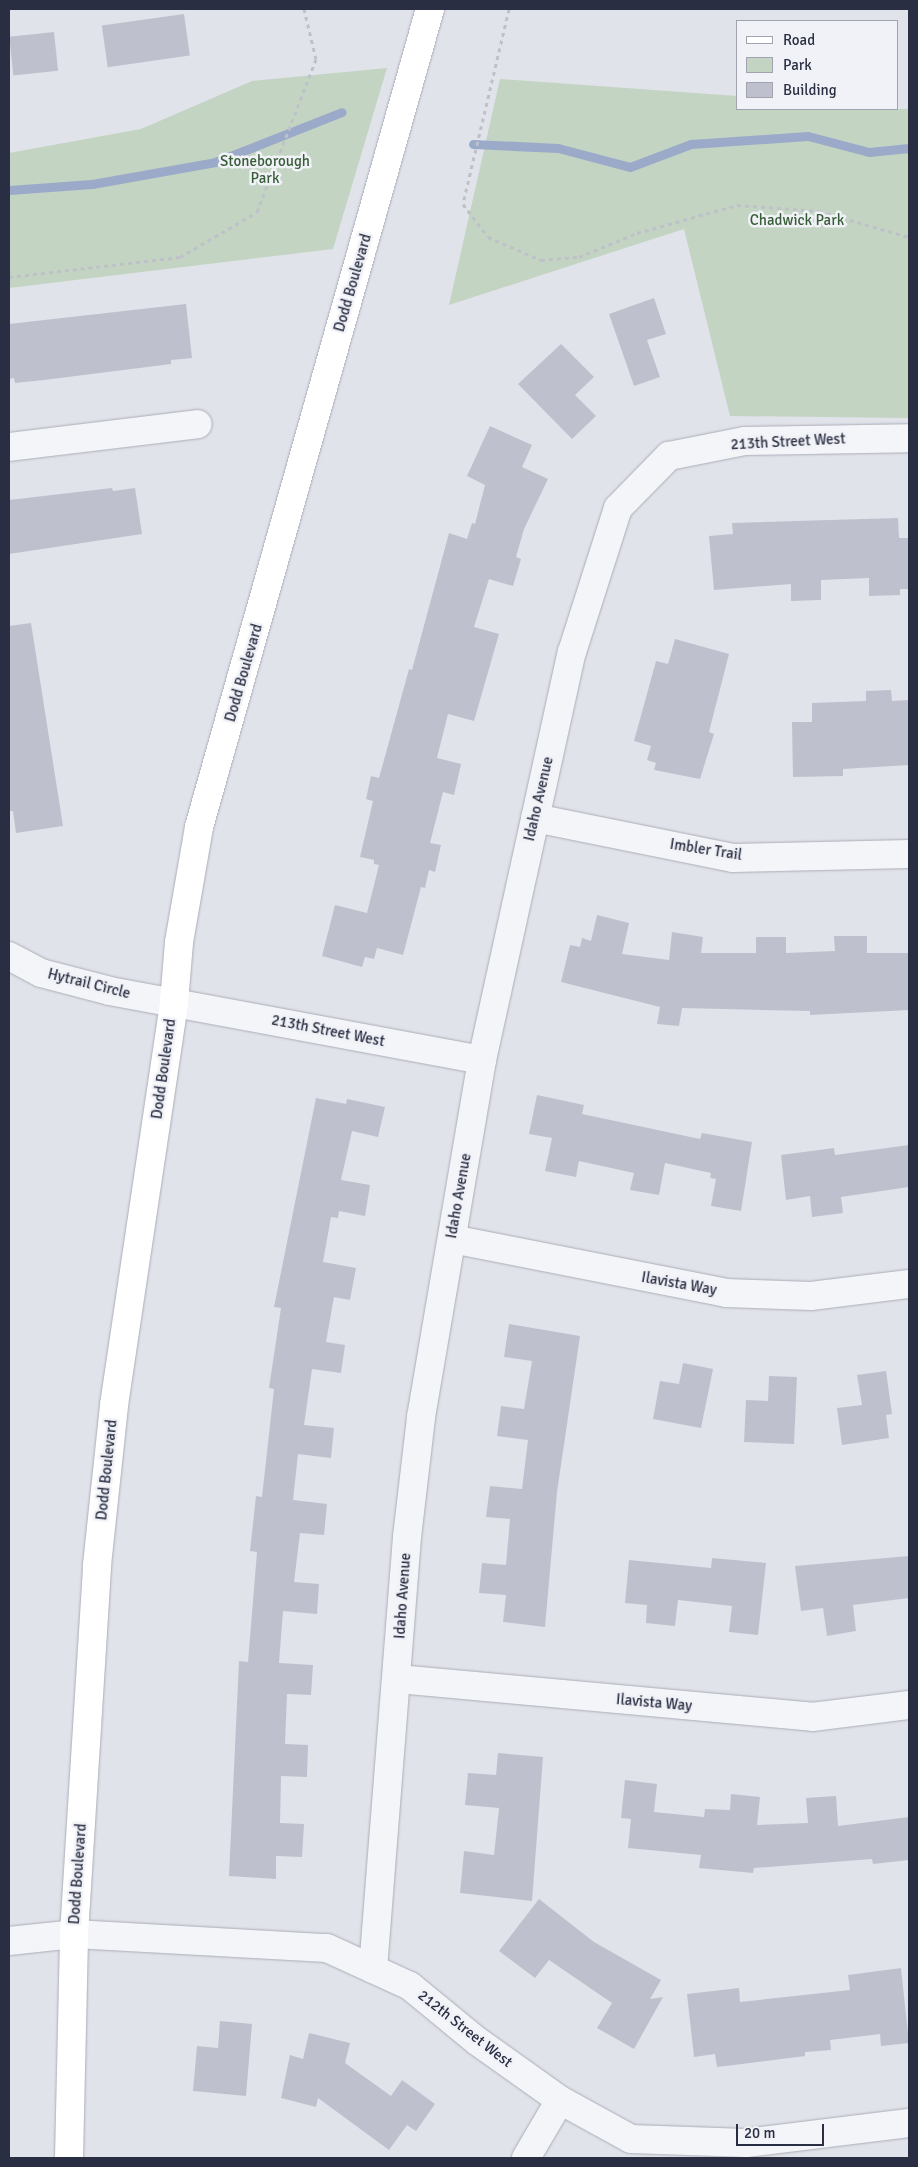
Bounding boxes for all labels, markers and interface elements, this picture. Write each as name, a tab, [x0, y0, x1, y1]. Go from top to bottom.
legend	[736, 20, 898, 110]
text: Road	[783, 31, 815, 49]
text: Park	[783, 56, 812, 74]
text: Building	[783, 81, 837, 99]
park label: Stoneborough Park	[220, 152, 310, 187]
park label: Chadwick Park	[750, 212, 844, 230]
street label: Dodd Boulevard	[330, 232, 376, 334]
street label: 213th Street West	[730, 430, 846, 454]
street label: Dodd Boulevard	[221, 622, 267, 724]
street label: Idaho Avenue	[521, 755, 557, 843]
street label: Imbler Trail	[669, 835, 743, 865]
street label: Hytrail Circle	[46, 965, 132, 1003]
street label: 213th Street West	[270, 1011, 386, 1051]
street label: Dodd Boulevard	[148, 1018, 180, 1120]
street label: Idaho Avenue	[443, 1152, 475, 1240]
street label: Ilavista Way	[640, 1269, 718, 1299]
street label: Dodd Boulevard	[93, 1419, 121, 1521]
street label: Idaho Avenue	[391, 1552, 415, 1640]
street label: Ilavista Way	[615, 1691, 693, 1715]
street label: Dodd Boulevard	[65, 1823, 91, 1925]
street label: 212th Street West	[414, 1987, 516, 2071]
scale bar	[738, 2114, 826, 2146]
text: 20 m	[744, 2124, 775, 2142]

